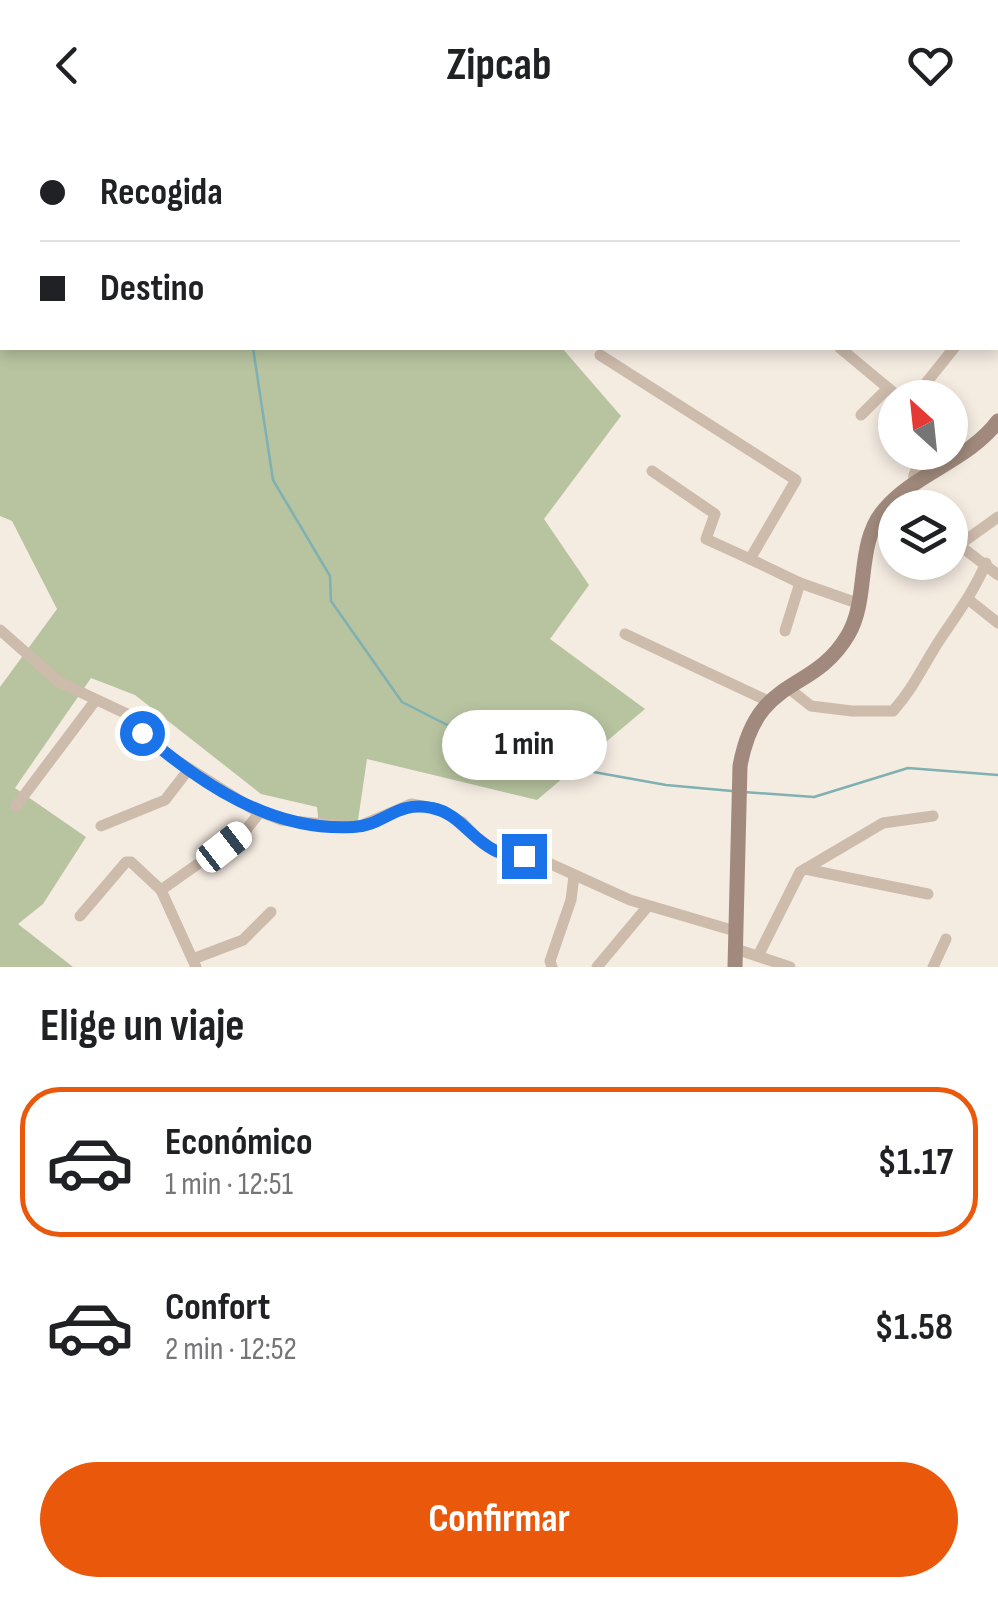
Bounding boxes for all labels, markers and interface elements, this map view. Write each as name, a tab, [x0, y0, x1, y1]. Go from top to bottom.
icon: back	[40, 38, 95, 93]
text: Zipcab	[446, 38, 552, 93]
icon: heart	[903, 38, 958, 93]
text: Recogida	[100, 170, 223, 215]
text: Destino	[100, 266, 204, 311]
north arrow	[878, 380, 968, 470]
map controls	[878, 380, 968, 580]
button: layers	[878, 490, 968, 580]
route start	[120, 711, 165, 756]
callout: 1 min	[442, 711, 606, 781]
text: 1 min	[495, 725, 554, 764]
car	[191, 817, 257, 877]
route end	[502, 834, 547, 879]
text: Elige un viaje	[40, 999, 245, 1054]
icon: car	[45, 1117, 135, 1207]
text: Económico	[165, 1120, 313, 1165]
text: $1.17	[878, 1140, 953, 1185]
text: 1 min · 12:51	[165, 1165, 293, 1204]
icon: car	[45, 1282, 135, 1372]
text: Confort	[165, 1285, 270, 1330]
text: $1.58	[874, 1305, 953, 1350]
text: 2 min · 12:52	[165, 1330, 297, 1369]
button: Confirmar	[40, 1462, 958, 1577]

